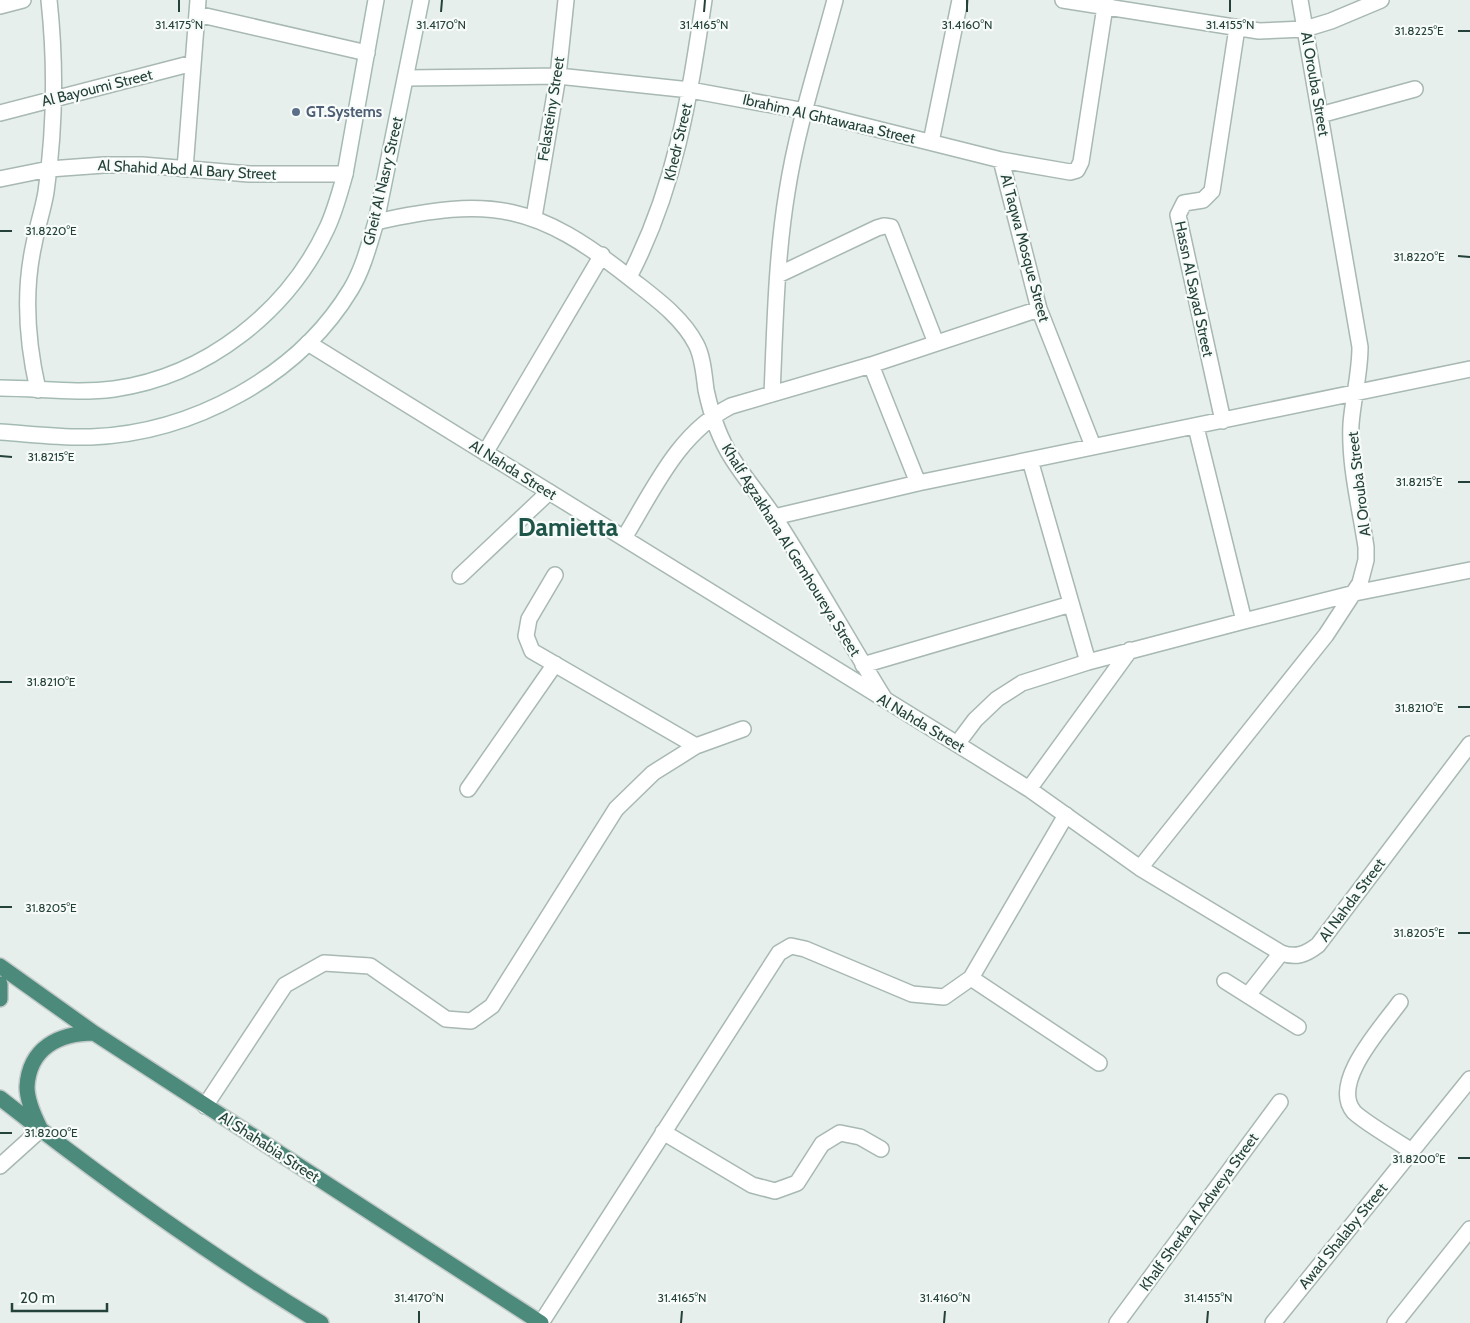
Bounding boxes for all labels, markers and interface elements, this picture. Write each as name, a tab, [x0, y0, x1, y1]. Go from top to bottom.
text: 31.4175°N	[155, 17, 203, 32]
text: 31.4170°N	[416, 17, 466, 32]
text: 31.4165°N	[680, 17, 729, 32]
text: 31.4160°N	[942, 17, 992, 32]
text: 31.4155°N	[1206, 17, 1254, 32]
text: 31.8225°E	[1394, 23, 1444, 38]
street label: Al Orouba Street	[1297, 30, 1333, 138]
street label: Felasteiny Street	[534, 56, 568, 162]
street label: Al Bayoumi Street	[40, 66, 154, 110]
street label: Ibrahim Al Ghtawaraa Street	[741, 90, 917, 148]
street label: Khedr Street	[660, 101, 696, 183]
place label: GT.Systems	[306, 103, 382, 121]
marker: GT.Systems	[290, 106, 302, 118]
street label: Gheit Al Nasry Street	[359, 115, 407, 247]
street label: Al Shahid Abd Al Bary Street	[97, 156, 277, 184]
street label: Al Taqwa Mosque Street	[997, 172, 1053, 324]
street label: Hassn Al Sayad Street	[1171, 219, 1217, 359]
text: 31.8220°E	[25, 223, 77, 238]
text: 31.8220°E	[1393, 249, 1445, 264]
street label: Al Orouba Street	[1344, 430, 1374, 538]
street label: Al Nahda Street	[466, 436, 560, 504]
street label: Khalf Agzakhana Al Gemhoureya Street	[718, 440, 864, 660]
text: 31.8215°E	[27, 449, 75, 464]
text: 31.8215°E	[1395, 474, 1443, 489]
district label: Damietta	[518, 512, 619, 542]
text: 31.8210°E	[27, 674, 76, 689]
street label: Al Nahda Street	[874, 690, 968, 756]
text: 31.8210°E	[1395, 700, 1444, 715]
street label: Al Nahda Street	[1315, 855, 1389, 945]
text: 31.8205°E	[25, 900, 77, 915]
text: 31.8205°E	[1393, 925, 1445, 940]
street label: Al Shahabia Street	[215, 1108, 323, 1186]
text: 31.8200°E	[24, 1125, 78, 1140]
street label: Khalf Sherka Al Adweya Street	[1136, 1130, 1262, 1294]
text: 31.8200°E	[1392, 1151, 1446, 1166]
street label: Awad Shalaby Street	[1295, 1179, 1391, 1293]
scale bar	[12, 1280, 108, 1312]
text: 20 m	[20, 1289, 55, 1307]
text: 31.4170°N	[394, 1290, 444, 1305]
text: 31.4165°N	[658, 1290, 707, 1305]
text: 31.4160°N	[920, 1290, 970, 1305]
text: 31.4155°N	[1184, 1290, 1232, 1305]

